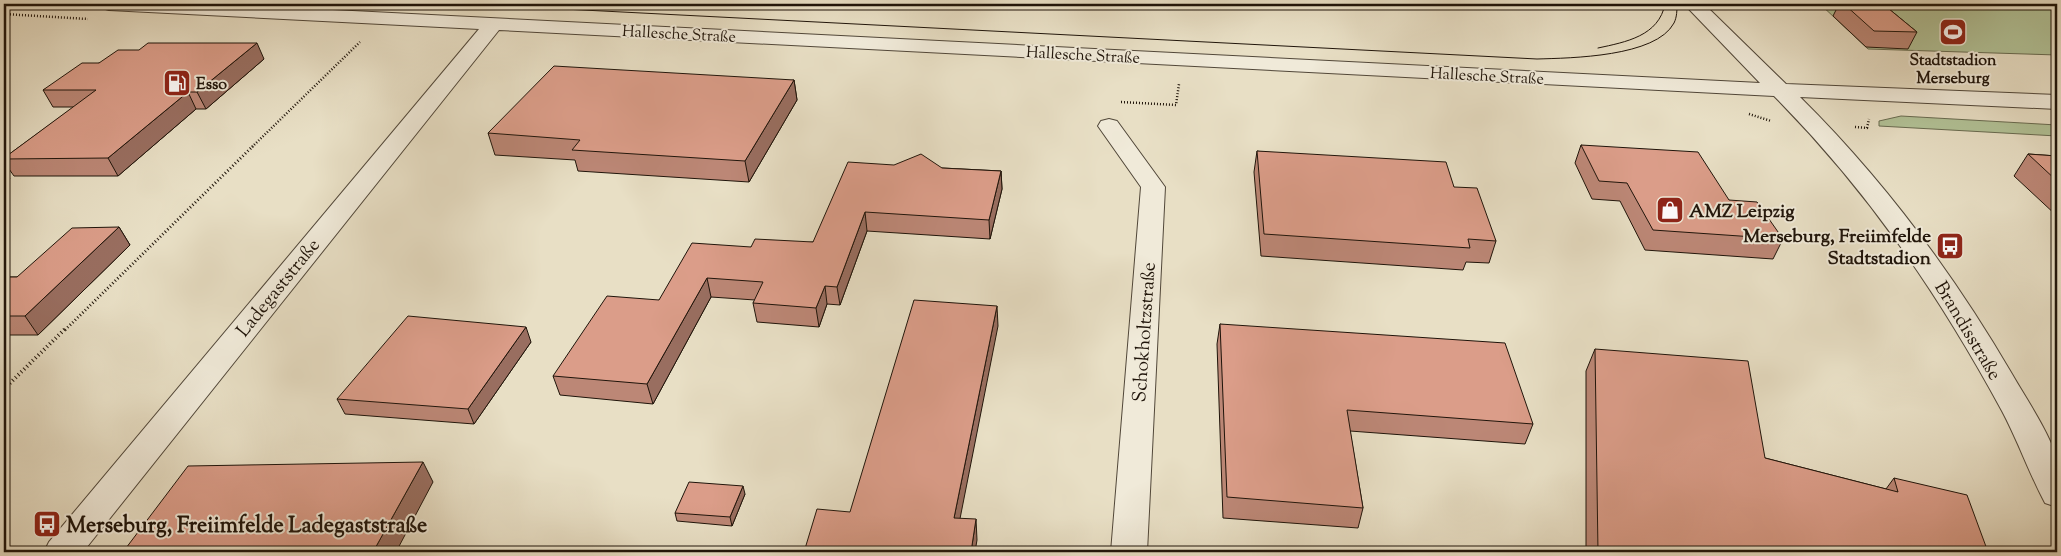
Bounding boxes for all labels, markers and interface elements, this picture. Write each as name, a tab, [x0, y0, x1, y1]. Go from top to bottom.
sports icon: Stadtstadion Merseburg	[1938, 17, 1968, 47]
street label: Hallesche Straße	[621, 21, 736, 50]
street label: Hallesche Straße	[1025, 42, 1140, 71]
place label: Stadtstadion Merseburg	[1909, 50, 1997, 91]
street label: Hallesche Straße	[1429, 63, 1544, 92]
fuel station icon: Esso	[162, 68, 192, 98]
place label: Esso	[196, 74, 227, 97]
shop icon: AMZ Leipzig	[1655, 195, 1685, 225]
place label: AMZ Leipzig	[1689, 199, 1795, 226]
place label: Merseburg, Freiimfelde Stadtstadion	[1743, 224, 1932, 273]
bus stop icon: Merseburg, Freiimfelde Stadtstadion	[1935, 231, 1965, 261]
street label: Ladegaststraße	[231, 233, 327, 344]
street label: Schokholtzstraße	[1127, 261, 1164, 403]
street label: Brandisstraße	[1927, 277, 2007, 386]
bus stop icon: Merseburg, Freiimfelde Ladegaststraße	[32, 509, 62, 539]
place label: Merseburg, Freiimfelde Ladegaststraße	[66, 511, 427, 543]

